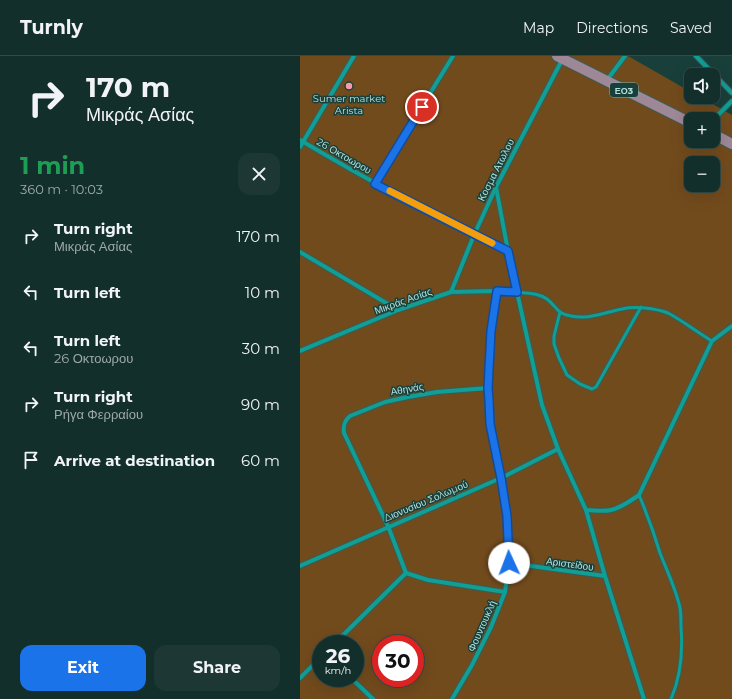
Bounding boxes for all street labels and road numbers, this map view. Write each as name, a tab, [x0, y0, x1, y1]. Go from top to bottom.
road number: ΕΟ3	[610, 83, 638, 97]
street label: 26 Οκτοωρου	[314, 135, 374, 177]
street label: Κοσμα Ατωλου	[475, 137, 517, 203]
street label: Μικράς Ασίας	[373, 285, 434, 317]
street label: Αθηνάς	[389, 380, 425, 398]
street label: Διονυσίου Σολωμού	[382, 477, 470, 525]
street label: Αριστείδου	[545, 554, 595, 574]
street label: Φουντουκλή	[465, 598, 499, 654]

